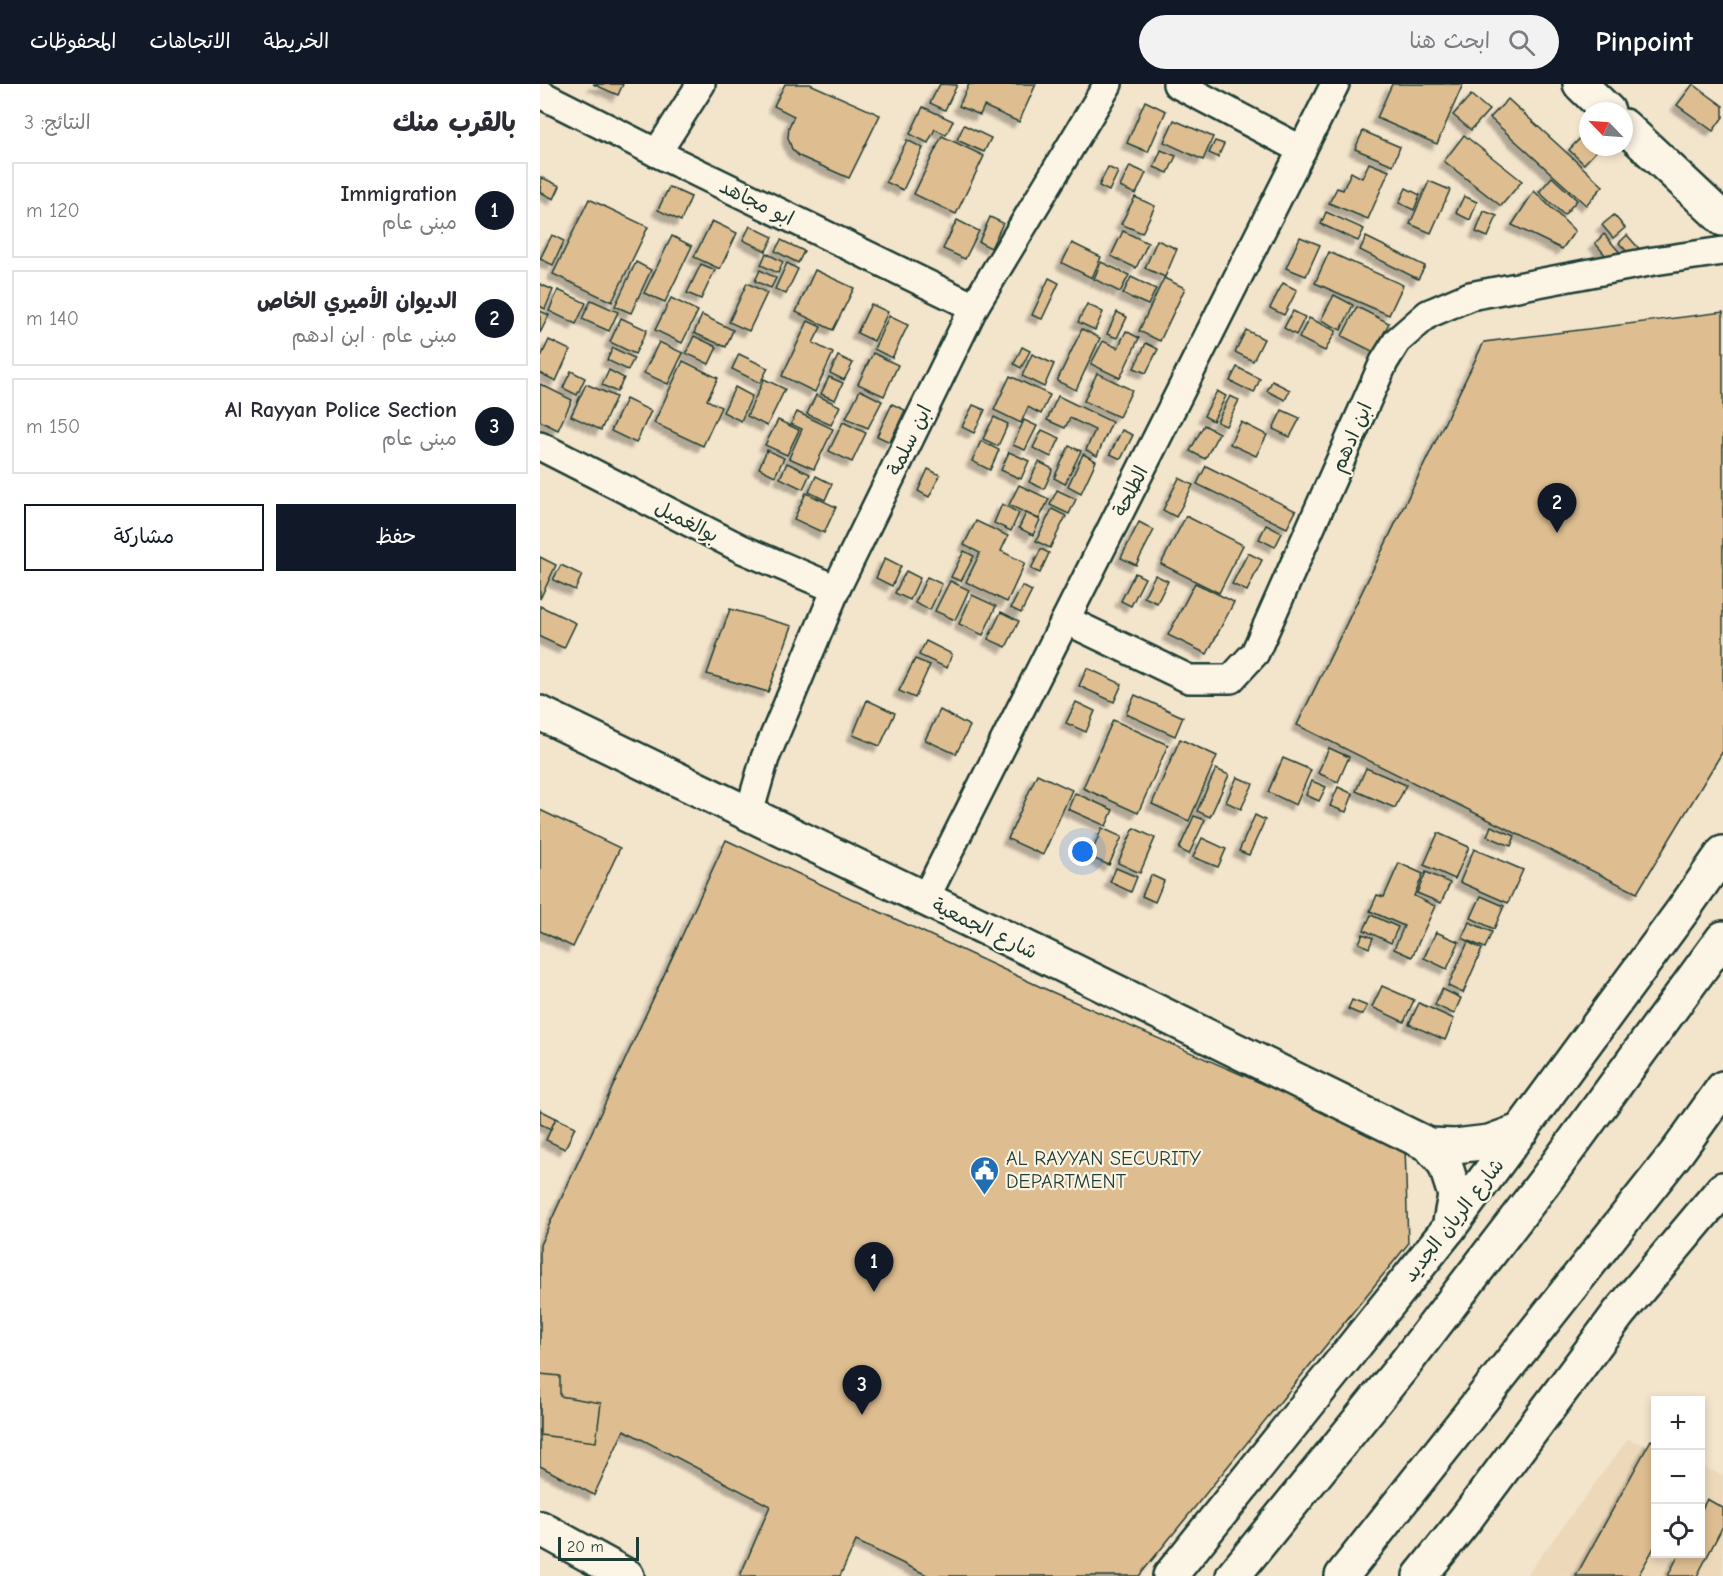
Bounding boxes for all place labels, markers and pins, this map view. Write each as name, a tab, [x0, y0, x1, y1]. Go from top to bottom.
pin: 2	[1538, 484, 1576, 533]
place label: AL RAYYAN SECURITY DEPARTMENT	[1006, 1147, 1201, 1193]
public building icon: AL RAYYAN SECURITY DEPARTMENT	[969, 1154, 1001, 1196]
pin: 1	[854, 1242, 894, 1292]
pin: 3	[842, 1366, 882, 1415]

